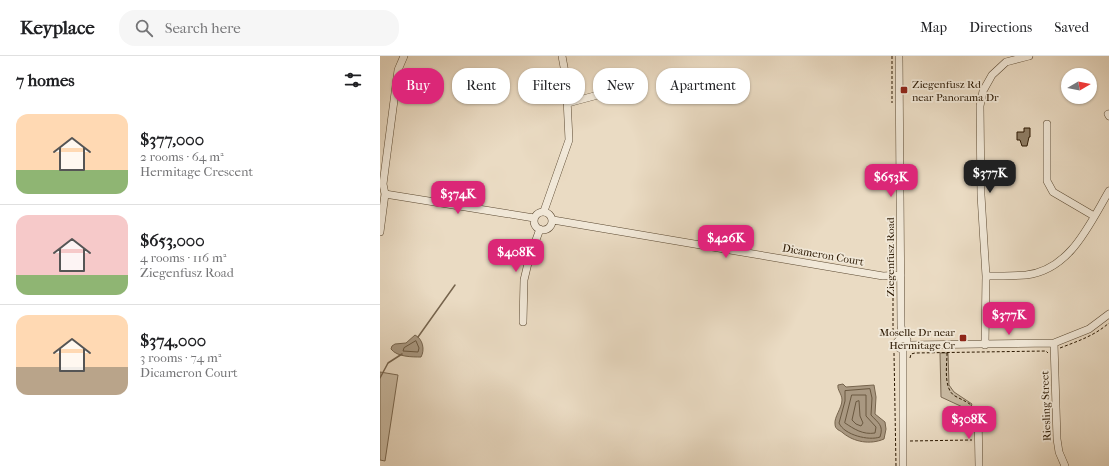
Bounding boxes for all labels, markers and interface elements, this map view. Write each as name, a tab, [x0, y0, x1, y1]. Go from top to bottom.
search box	[119, 10, 399, 46]
text: Keyplace	[20, 17, 95, 39]
icon: search	[133, 17, 155, 39]
text: Search here	[165, 19, 241, 37]
text: Map	[920, 19, 947, 36]
text: Directions	[969, 19, 1032, 36]
text: Saved	[1054, 19, 1089, 36]
chip: Buy	[392, 68, 444, 104]
chip: Rent	[452, 68, 510, 104]
chip: Filters	[518, 68, 585, 104]
chip: New	[593, 68, 648, 104]
chip: Apartment	[656, 68, 750, 104]
north arrow	[1061, 68, 1097, 104]
map controls	[1061, 68, 1097, 104]
icon: filters	[342, 69, 364, 91]
text: 7 homes	[16, 70, 75, 90]
place label: Ziegenfusz Rd near Panorama Dr	[912, 78, 999, 104]
marker: Ziegenfusz Rd near Panorama Dr	[899, 85, 909, 95]
text: $377,000	[140, 129, 204, 149]
icon: home	[48, 130, 96, 178]
text: 2 rooms · 64 m²	[140, 149, 224, 164]
pin: $377K	[962, 160, 1018, 194]
text: Hermitage Crescent	[140, 164, 253, 179]
pin: $653K	[863, 164, 919, 198]
text: $377K	[973, 165, 1007, 180]
text: $653K	[874, 169, 908, 184]
pin: $374K	[430, 181, 486, 215]
text: $374K	[440, 186, 476, 201]
street label: Ziegenfusz Road	[884, 216, 897, 297]
pin: $426K	[698, 225, 754, 259]
text: $653,000	[140, 230, 205, 250]
text: $426K	[707, 230, 745, 245]
icon: home	[48, 231, 96, 279]
pin: $408K	[488, 239, 544, 273]
street label: Dicameron Court	[781, 241, 865, 269]
text: $408K	[497, 244, 535, 259]
text: 4 rooms · 116 m²	[140, 250, 226, 265]
text: Ziegenfusz Road	[140, 265, 234, 280]
pin: $377K	[981, 302, 1037, 336]
text: $377K	[992, 307, 1026, 322]
place label: Moselle Dr near Hermitage Cr	[879, 326, 955, 352]
text: $374,000	[140, 330, 206, 350]
icon: home	[48, 331, 96, 379]
marker: Moselle Dr near Hermitage Cr	[958, 333, 968, 343]
text: 3 rooms · 74 m²	[140, 350, 221, 365]
text: Dicameron Court	[140, 365, 238, 380]
street label: Riesling Street	[1038, 370, 1054, 441]
pin: $308K	[941, 406, 997, 440]
text: $308K	[951, 411, 987, 426]

